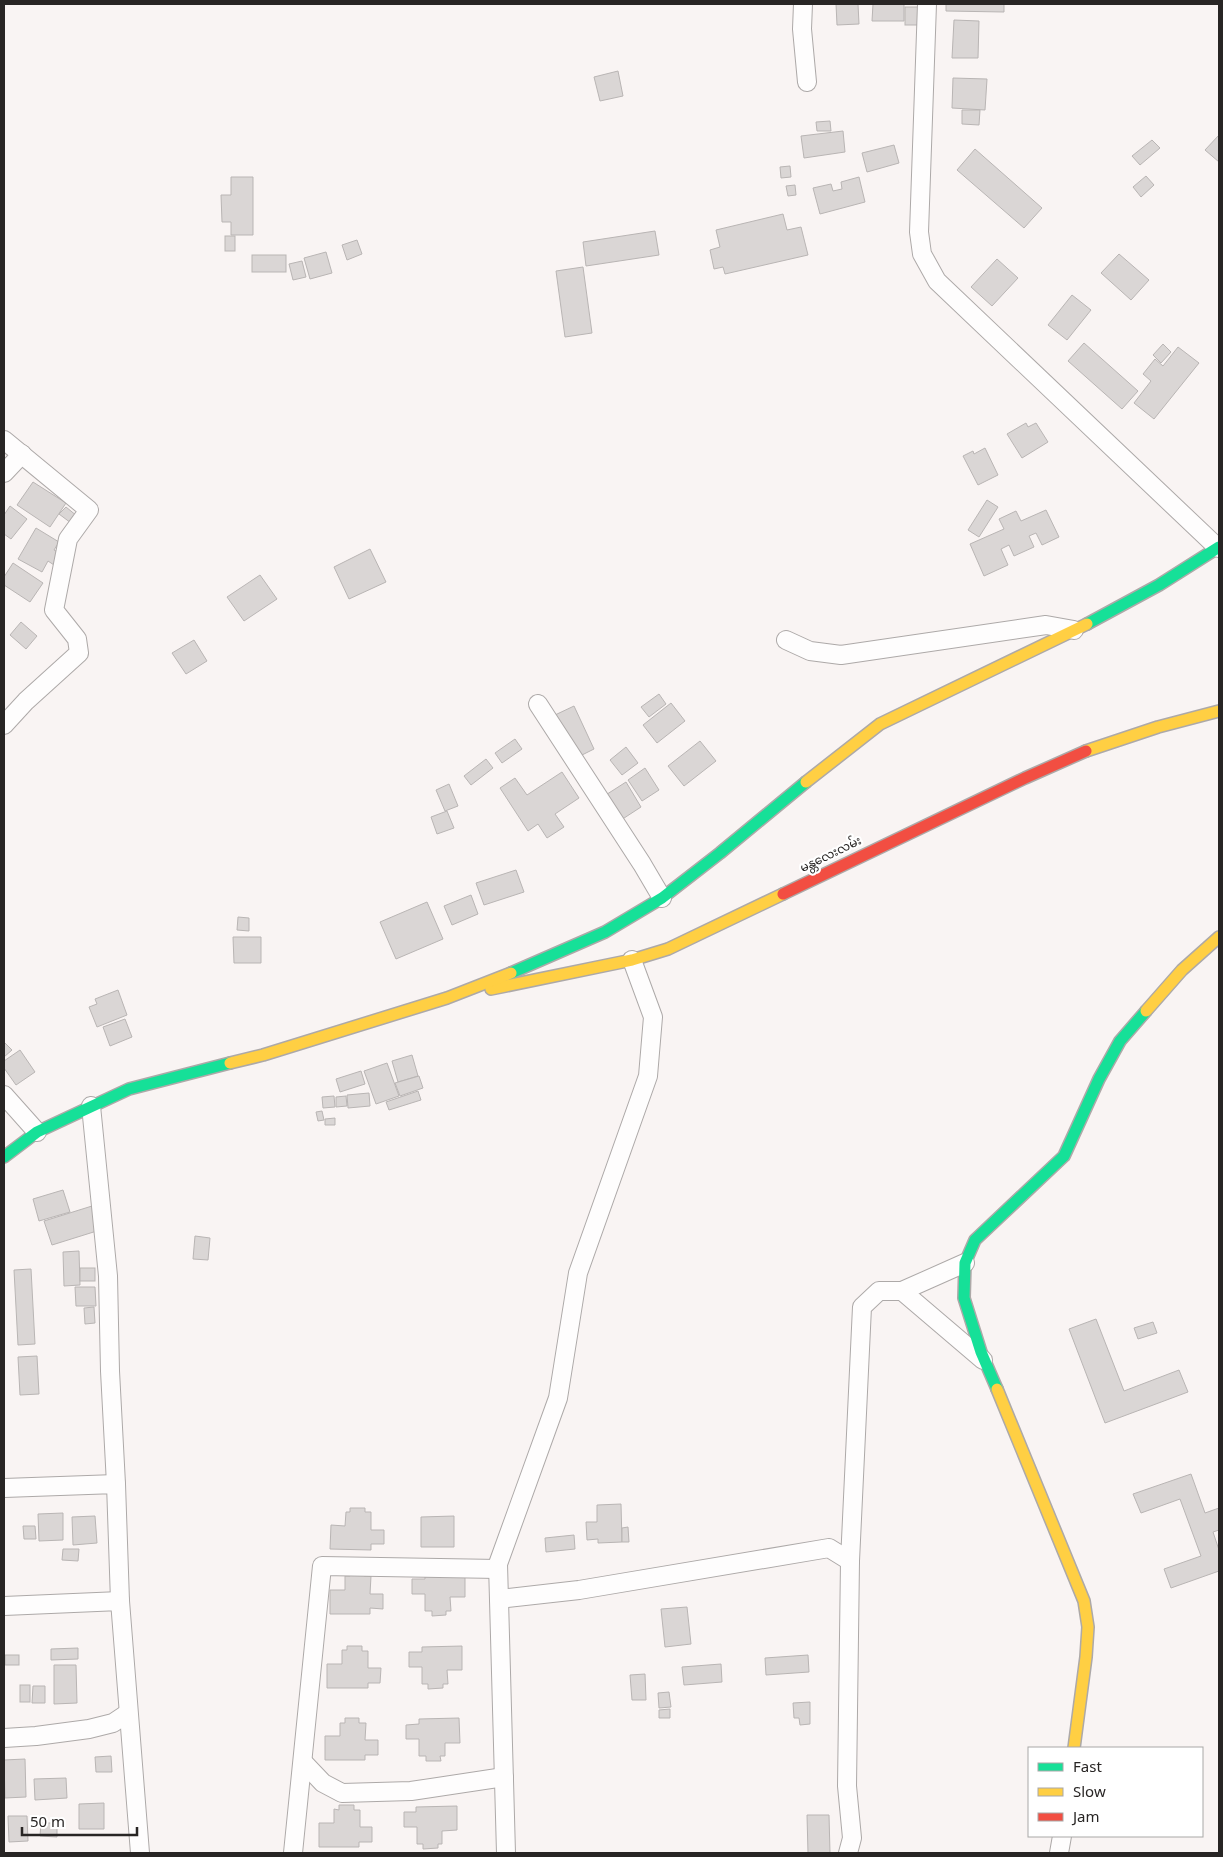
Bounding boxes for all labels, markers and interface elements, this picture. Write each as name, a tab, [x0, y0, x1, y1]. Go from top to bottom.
street label: မန္တလေးလမ်း	[795, 829, 867, 881]
legend	[1028, 1747, 1203, 1837]
text: Fast	[1073, 1752, 1102, 1785]
text: Slow	[1073, 1777, 1106, 1810]
text: Jam	[1071, 1802, 1100, 1835]
scale bar	[22, 1804, 138, 1836]
text: 50 m	[30, 1807, 65, 1840]

